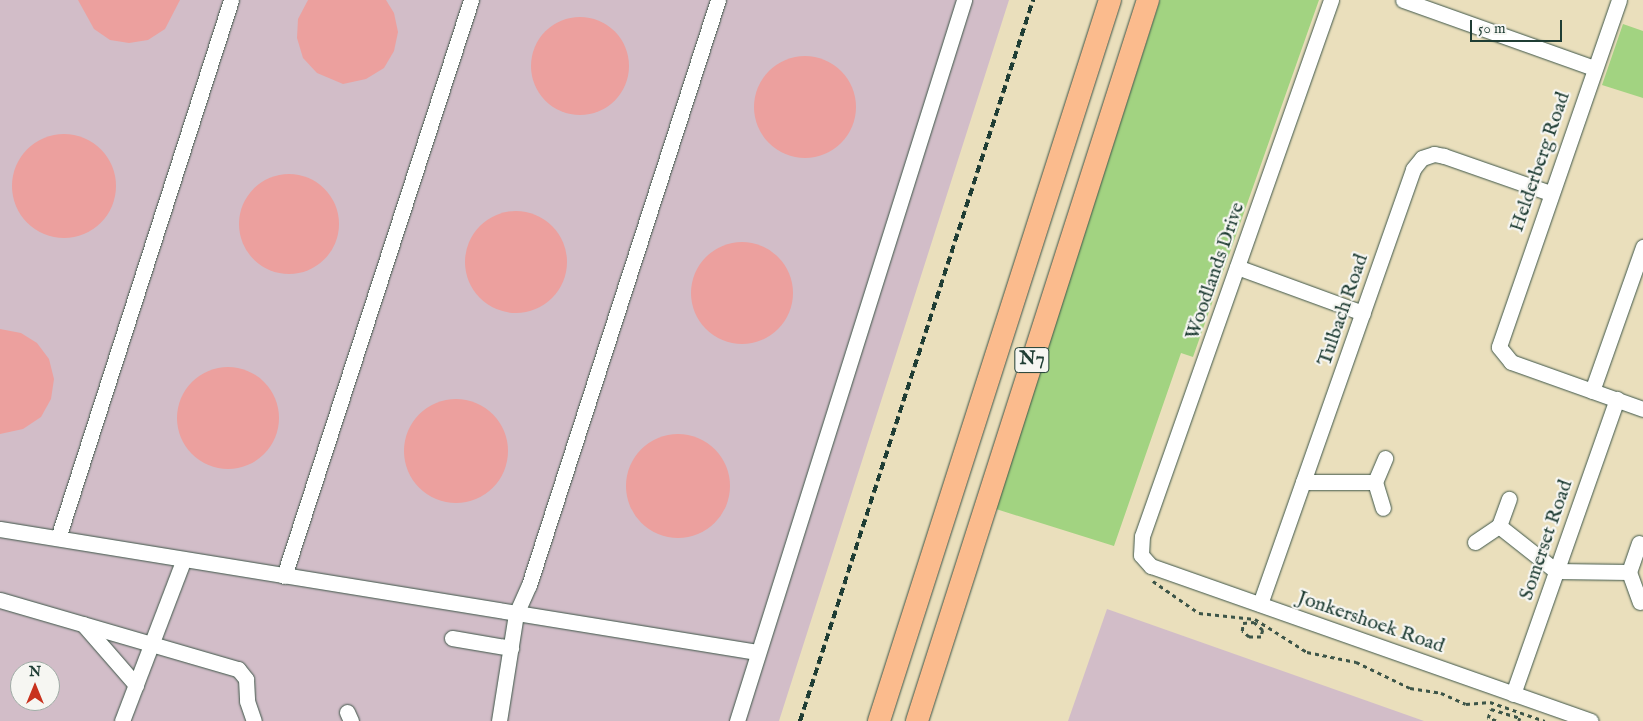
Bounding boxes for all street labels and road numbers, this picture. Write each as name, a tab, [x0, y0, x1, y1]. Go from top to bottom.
street label: Helderberg Road	[1505, 89, 1575, 235]
street label: Woodlands Drive	[1180, 199, 1250, 343]
street label: Tulbach Road	[1313, 251, 1373, 369]
road number: N7	[1013, 344, 1051, 376]
street label: Somerset Road	[1514, 477, 1578, 603]
street label: Jonkershoek Road	[1294, 586, 1448, 658]

